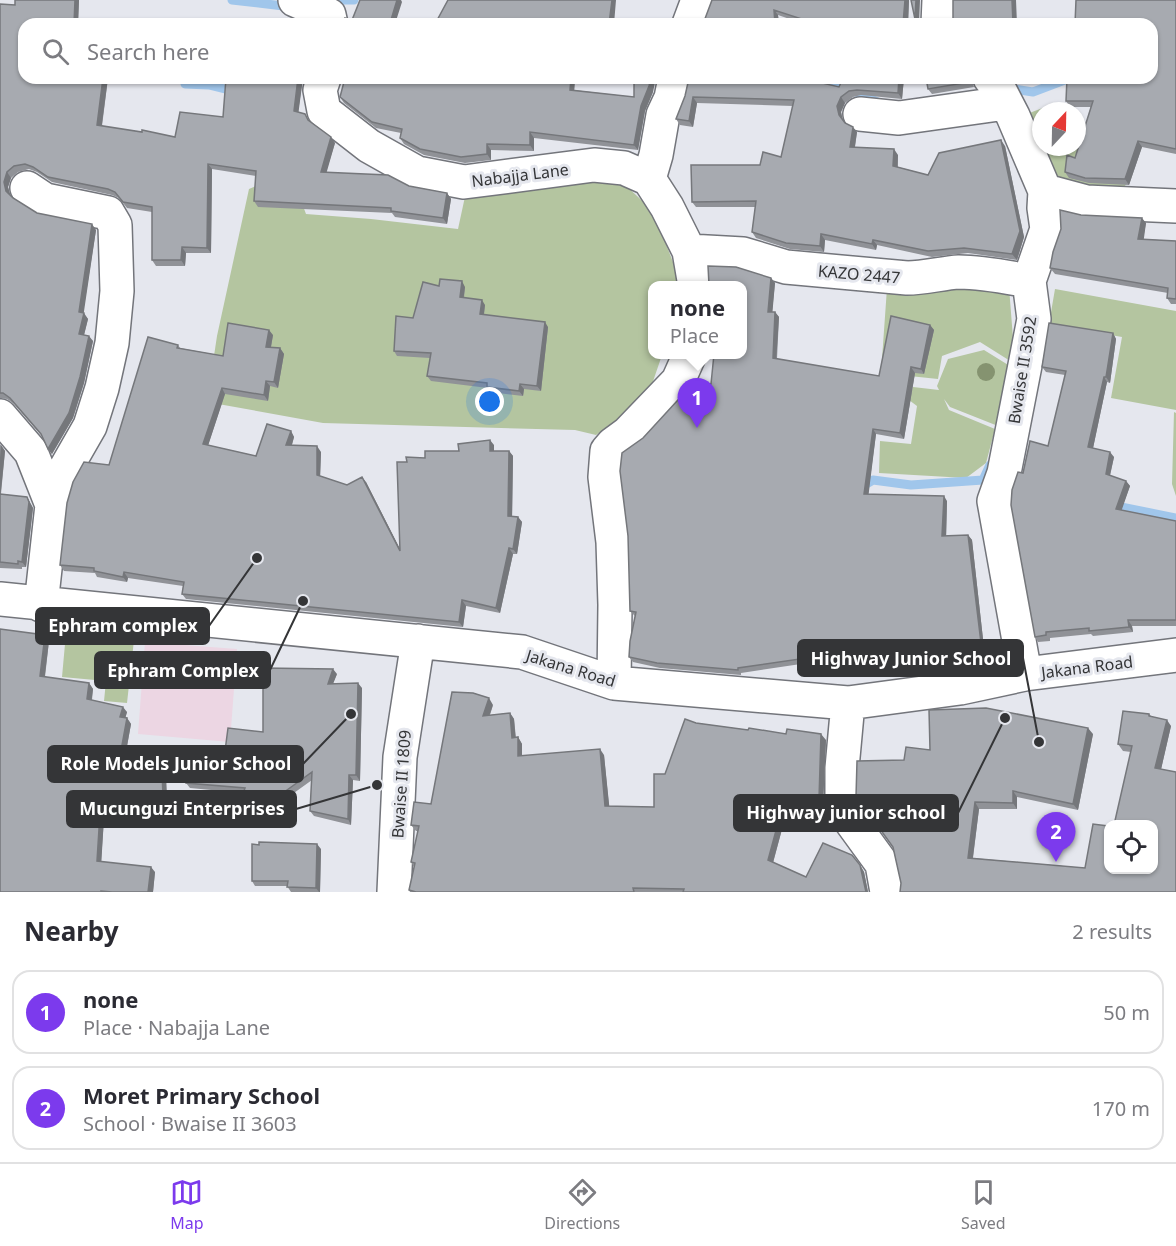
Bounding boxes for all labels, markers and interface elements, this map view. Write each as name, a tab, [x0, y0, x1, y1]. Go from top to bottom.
search box	[18, 18, 1158, 84]
icon: search	[39, 35, 72, 68]
text: Search here	[87, 36, 209, 66]
north arrow	[1032, 102, 1086, 156]
street label: Nabajja Lane	[470, 158, 570, 192]
street label: KAZO 2447	[817, 259, 901, 289]
popup	[648, 281, 747, 359]
text: none	[670, 292, 725, 322]
street label: Bwaise II 3592	[1003, 315, 1041, 425]
text: Place	[670, 322, 719, 349]
pin: 1	[678, 378, 716, 428]
your location	[475, 387, 504, 416]
callout: Ephram complex	[36, 608, 209, 644]
text: Ephram complex	[48, 613, 198, 637]
callout: Highway Junior School	[798, 640, 1023, 676]
street label: Jakana Road	[522, 643, 618, 692]
text: Highway Junior School	[811, 646, 1011, 670]
street label: Jakana Road	[1038, 650, 1134, 684]
callout: Ephram Complex	[95, 652, 270, 688]
text: Ephram Complex	[107, 658, 259, 682]
street label: Bwaise II 1809	[386, 729, 416, 839]
callout: Role Models Junior School	[48, 746, 303, 782]
text: Role Models Junior School	[61, 751, 291, 775]
callout: Mucunguzi Enterprises	[67, 791, 296, 827]
callout: Highway junior school	[734, 795, 958, 831]
text: Mucunguzi Enterprises	[79, 796, 285, 820]
text: Highway junior school	[746, 800, 946, 824]
pin: 2	[1036, 812, 1076, 862]
map controls	[1104, 820, 1158, 874]
button: locate	[1104, 820, 1158, 874]
text: Nearby	[24, 913, 119, 949]
text: 2 results	[1072, 918, 1152, 945]
text: none	[83, 984, 138, 1014]
text: 1	[40, 999, 51, 1026]
text: 50 m	[1103, 999, 1150, 1026]
text: Place · Nabajja Lane	[83, 1014, 270, 1041]
text: Moret Primary School	[83, 1080, 320, 1110]
text: 2	[40, 1095, 51, 1122]
text: 170 m	[1092, 1095, 1150, 1122]
text: School · Bwaise II 3603	[83, 1110, 297, 1137]
tab: Map	[170, 1176, 204, 1234]
tab: Directions	[544, 1176, 620, 1234]
tab: Saved	[961, 1176, 1006, 1234]

